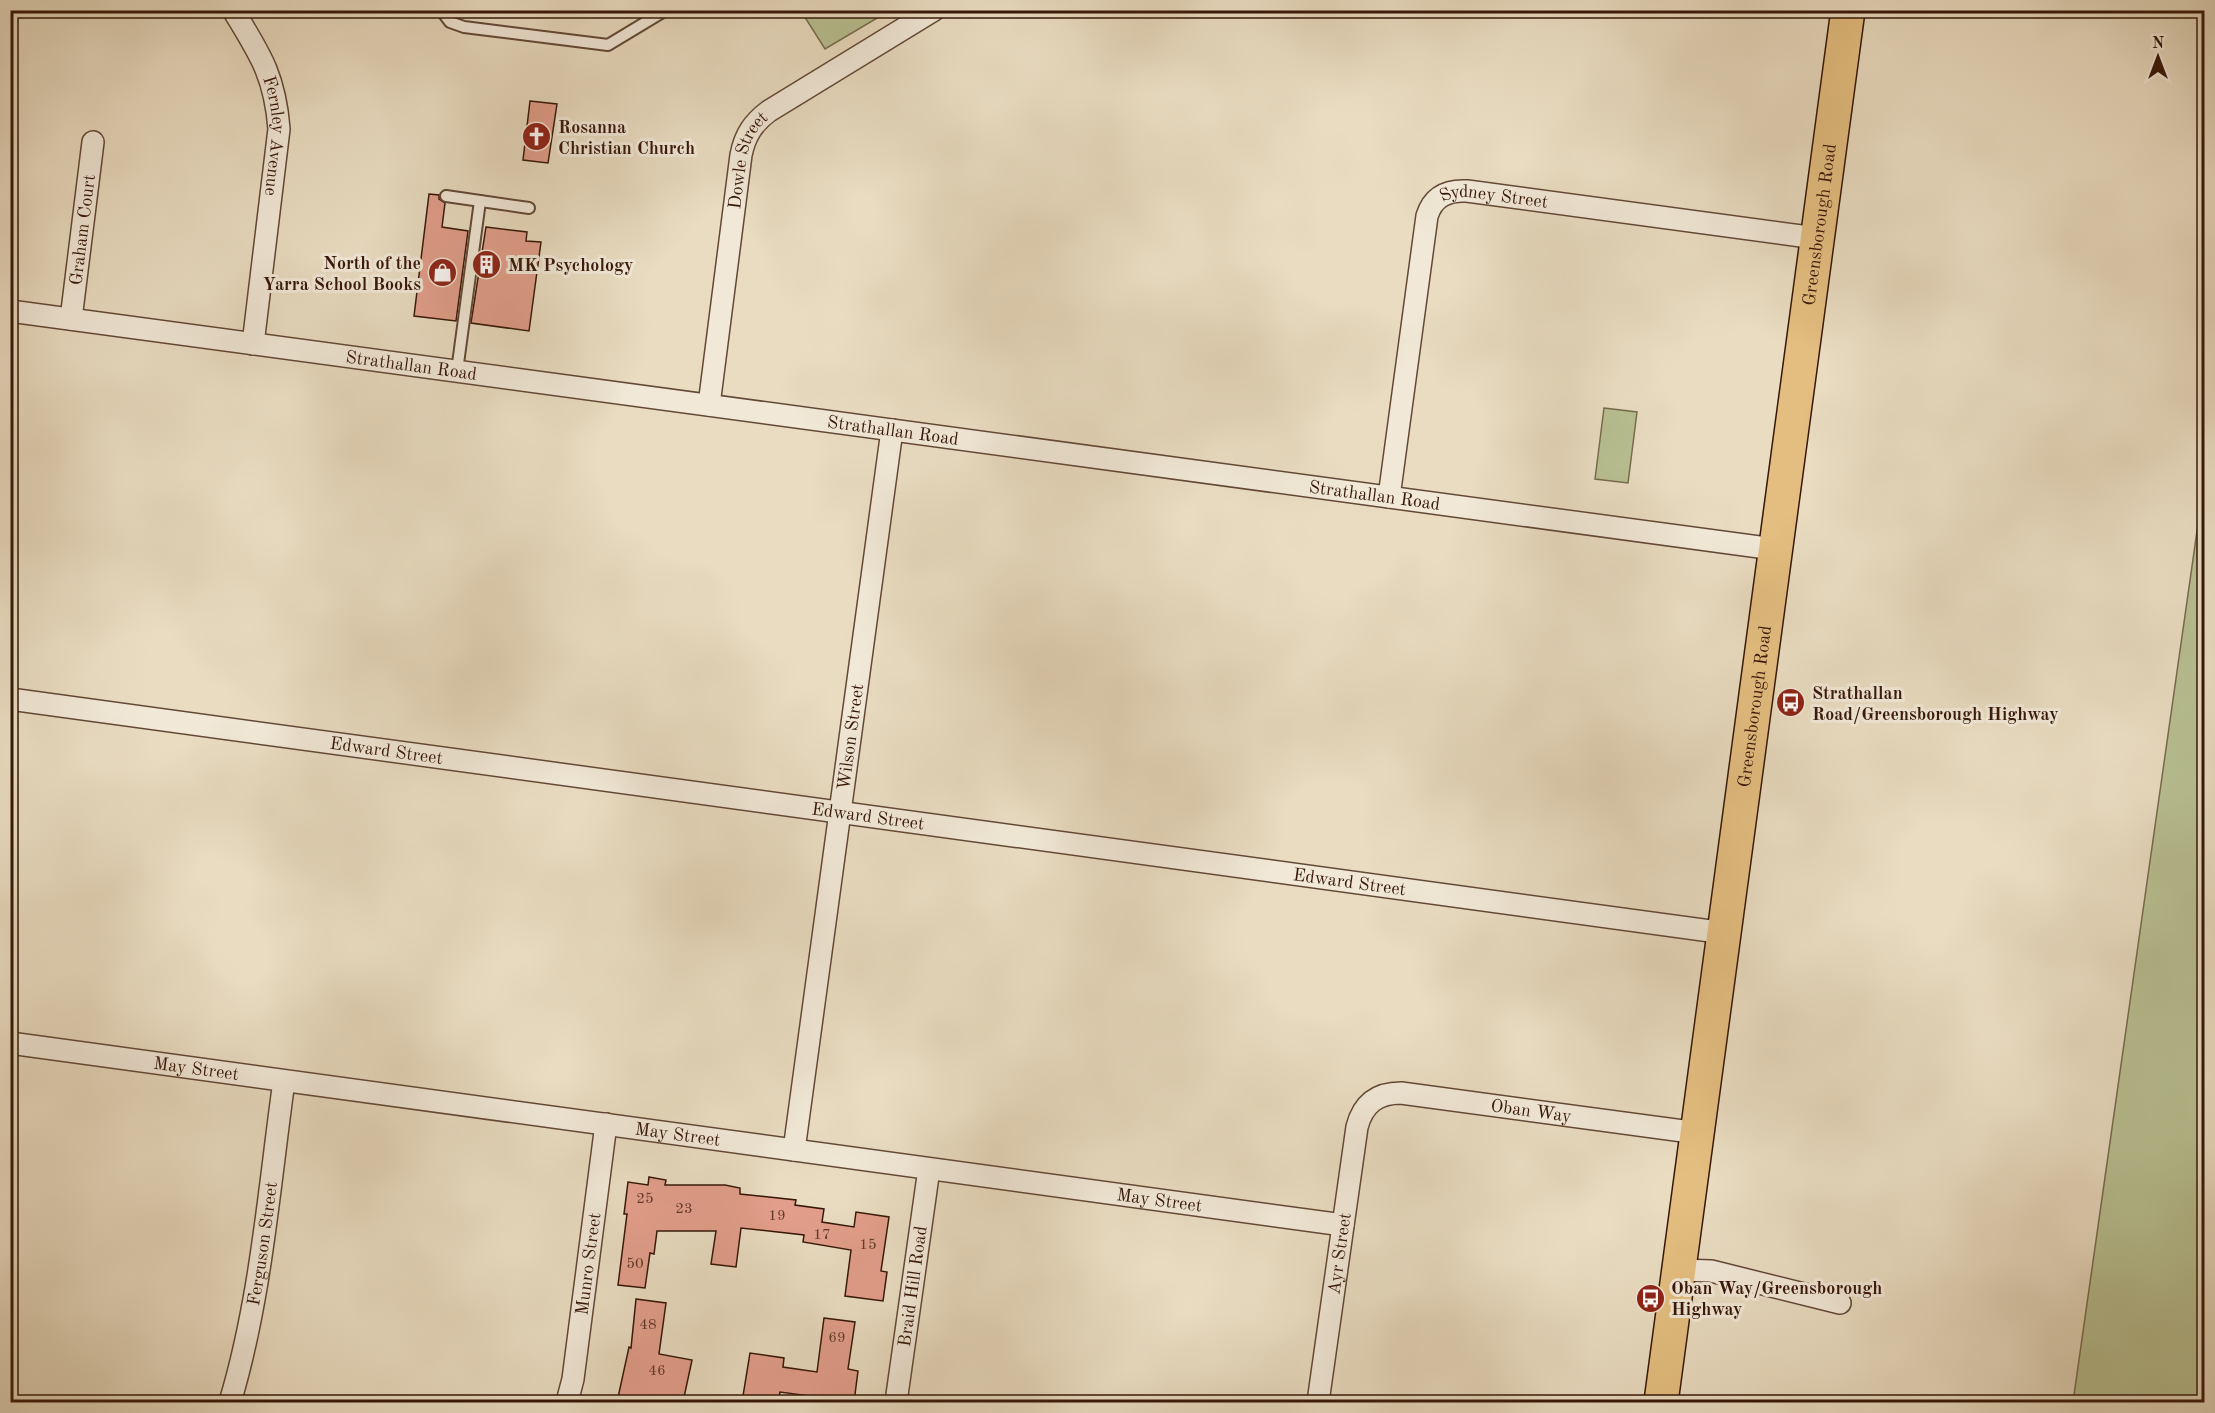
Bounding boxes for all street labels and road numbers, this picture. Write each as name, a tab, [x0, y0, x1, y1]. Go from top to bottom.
street label: Fernley Avenue	[259, 74, 287, 197]
street label: Dowle Street	[726, 108, 771, 210]
street label: Greensborough Road	[1800, 143, 1840, 307]
street label: Graham Court	[67, 173, 99, 286]
street label: Sydney Street	[1437, 183, 1549, 212]
street label: Strathallan Road	[344, 348, 478, 384]
street label: Strathallan Road	[826, 413, 960, 449]
street label: Strathallan Road	[1308, 478, 1441, 514]
street label: Greensborough Road	[1736, 624, 1775, 789]
street label: Wilson Street	[835, 682, 867, 791]
street label: Edward Street	[329, 735, 444, 768]
street label: Edward Street	[810, 800, 925, 834]
street label: Edward Street	[1292, 866, 1407, 899]
street label: May Street	[152, 1055, 240, 1084]
street label: Oban Way	[1490, 1097, 1573, 1126]
street label: May Street	[634, 1120, 722, 1150]
street label: Ferguson Street	[245, 1180, 281, 1307]
street label: May Street	[1115, 1186, 1203, 1216]
street label: Munro Street	[573, 1211, 604, 1316]
street label: Ayr Street	[1325, 1211, 1355, 1296]
street label: Braid Hill Road	[896, 1225, 931, 1348]

